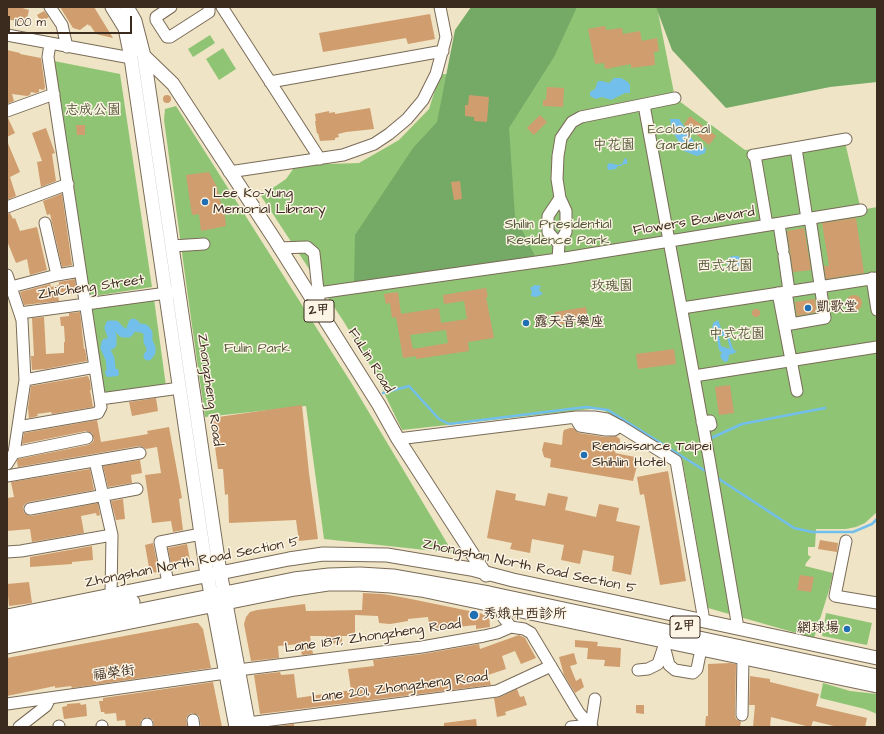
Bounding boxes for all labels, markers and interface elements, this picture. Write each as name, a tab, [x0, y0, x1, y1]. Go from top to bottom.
scale bar	[10, 8, 134, 34]
text: 100 m	[15, 14, 46, 31]
park label: 志成公園	[65, 103, 121, 119]
park label: Ecological Garden	[648, 122, 710, 154]
park label: 中花園	[593, 138, 635, 154]
place label: Lee Ko-Yung Memorial Library	[213, 186, 326, 218]
marker: Lee Ko-Yung Memorial Library	[200, 197, 210, 207]
street label: Flowers Boulevard	[632, 204, 756, 240]
park label: Shilin Presidential Residence Park	[504, 217, 612, 250]
park label: 西式花園	[697, 259, 753, 275]
street label: ZhiCheng Street	[37, 272, 145, 304]
park label: 玫瑰園	[591, 279, 633, 295]
road number: 2甲	[304, 300, 334, 322]
place label: 凱歌堂	[816, 300, 858, 316]
marker: 凱歌堂	[803, 303, 813, 313]
place label: 露天音樂座	[534, 315, 604, 331]
marker: 露天音樂座	[521, 318, 531, 328]
street label: FuLin Road	[343, 325, 397, 397]
park label: 中式花園	[709, 327, 765, 343]
street label: Zhongzheng Road	[193, 333, 225, 447]
park label: Fulin Park	[224, 341, 290, 357]
place label: Renaissance Taipei Shihlin Hotel	[592, 439, 711, 472]
marker: Renaissance Taipei Shihlin Hotel	[579, 450, 589, 460]
street label: Zhongshan North Road Section 5	[84, 534, 300, 592]
street label: Zhongshan North Road Section 5	[421, 536, 637, 598]
place label: 秀娥中西診所	[483, 607, 567, 623]
marker: 秀娥中西診所	[468, 609, 480, 621]
street label: Lane 187, Zhongzheng Road	[284, 616, 462, 658]
road number: 2甲	[670, 616, 700, 638]
place label: 網球場	[797, 621, 839, 637]
marker: 網球場	[842, 624, 852, 634]
street label: 福榮街	[92, 663, 136, 685]
street label: Lane 201, Zhongzheng Road	[311, 669, 489, 707]

